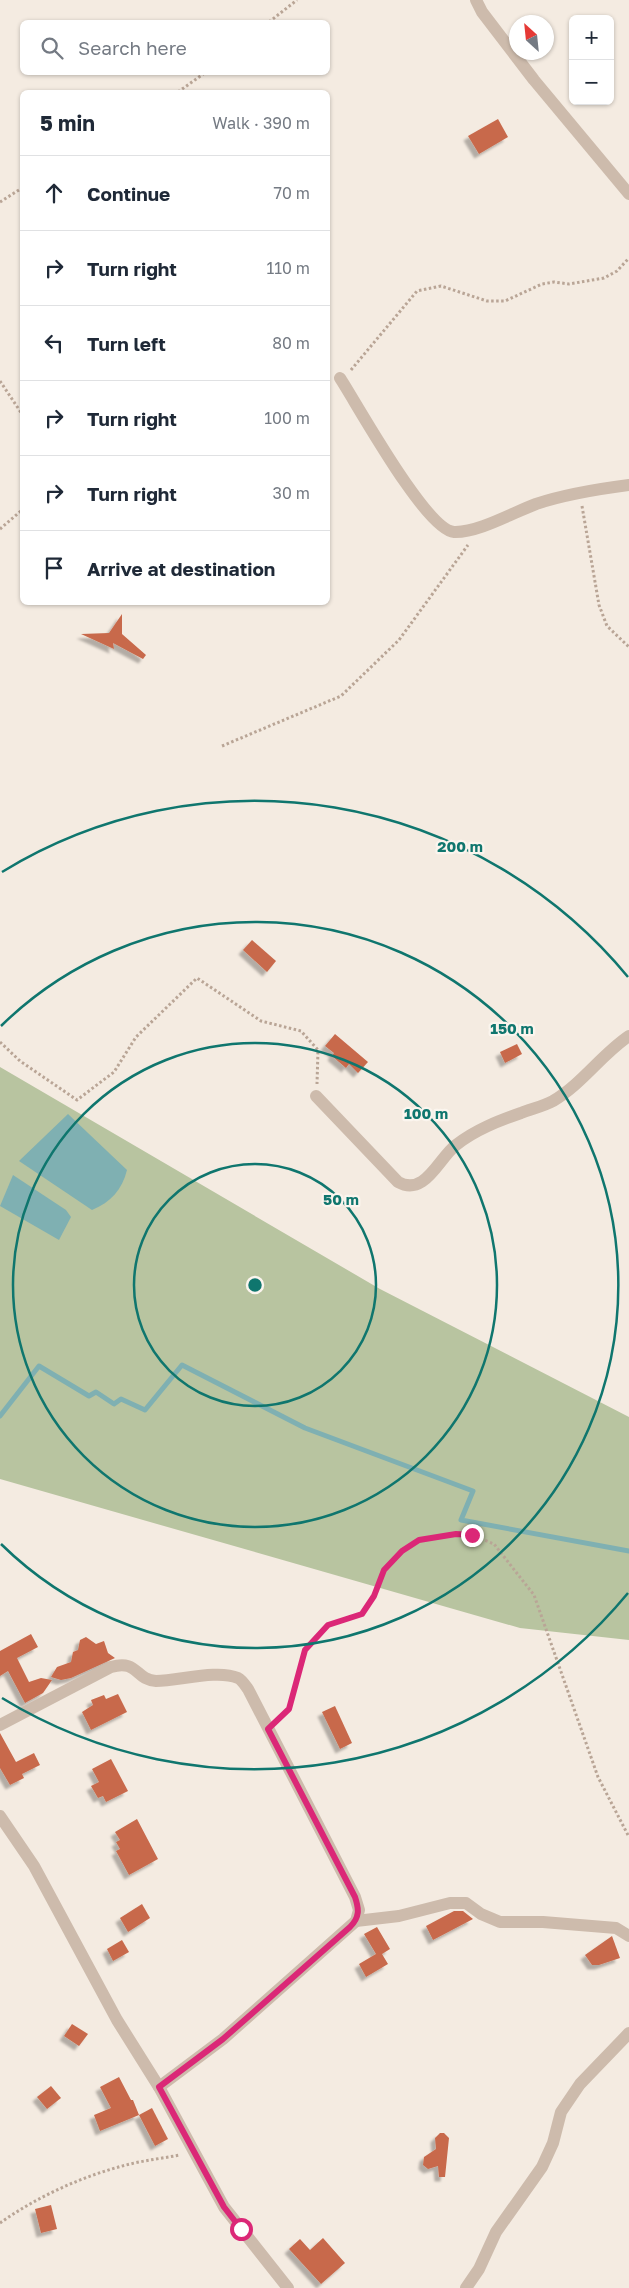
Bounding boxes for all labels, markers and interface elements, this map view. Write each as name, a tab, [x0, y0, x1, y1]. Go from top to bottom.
north arrow	[509, 15, 554, 60]
map controls	[569, 15, 614, 105]
button: +	[569, 15, 614, 60]
search box	[20, 20, 330, 75]
icon: search	[38, 34, 66, 62]
text: Search here	[78, 36, 187, 59]
button: −	[569, 60, 614, 105]
text: 5 min	[40, 110, 95, 136]
text: Walk · 390 m	[212, 113, 310, 133]
icon: ahead	[40, 179, 68, 207]
text: Continue	[87, 182, 170, 205]
text: 70 m	[273, 183, 310, 203]
icon: right	[40, 254, 68, 282]
text: Turn right	[87, 257, 177, 280]
text: 110 m	[266, 258, 310, 278]
icon: left	[40, 329, 68, 357]
text: Turn left	[87, 332, 166, 355]
text: 80 m	[272, 333, 310, 353]
icon: right	[40, 404, 68, 432]
text: Turn right	[87, 407, 177, 430]
text: 100 m	[264, 408, 310, 428]
icon: right	[40, 479, 68, 507]
text: Turn right	[87, 482, 177, 505]
text: 30 m	[273, 483, 310, 503]
icon: arrive	[40, 554, 68, 582]
text: Arrive at destination	[87, 557, 275, 580]
text: 200 m	[437, 837, 483, 855]
text: 150 m	[490, 1019, 534, 1037]
text: 100 m	[404, 1104, 448, 1122]
text: 50 m	[323, 1190, 359, 1208]
centre of rings	[246, 1276, 264, 1294]
route end	[461, 1524, 484, 1547]
route start	[230, 2218, 253, 2241]

